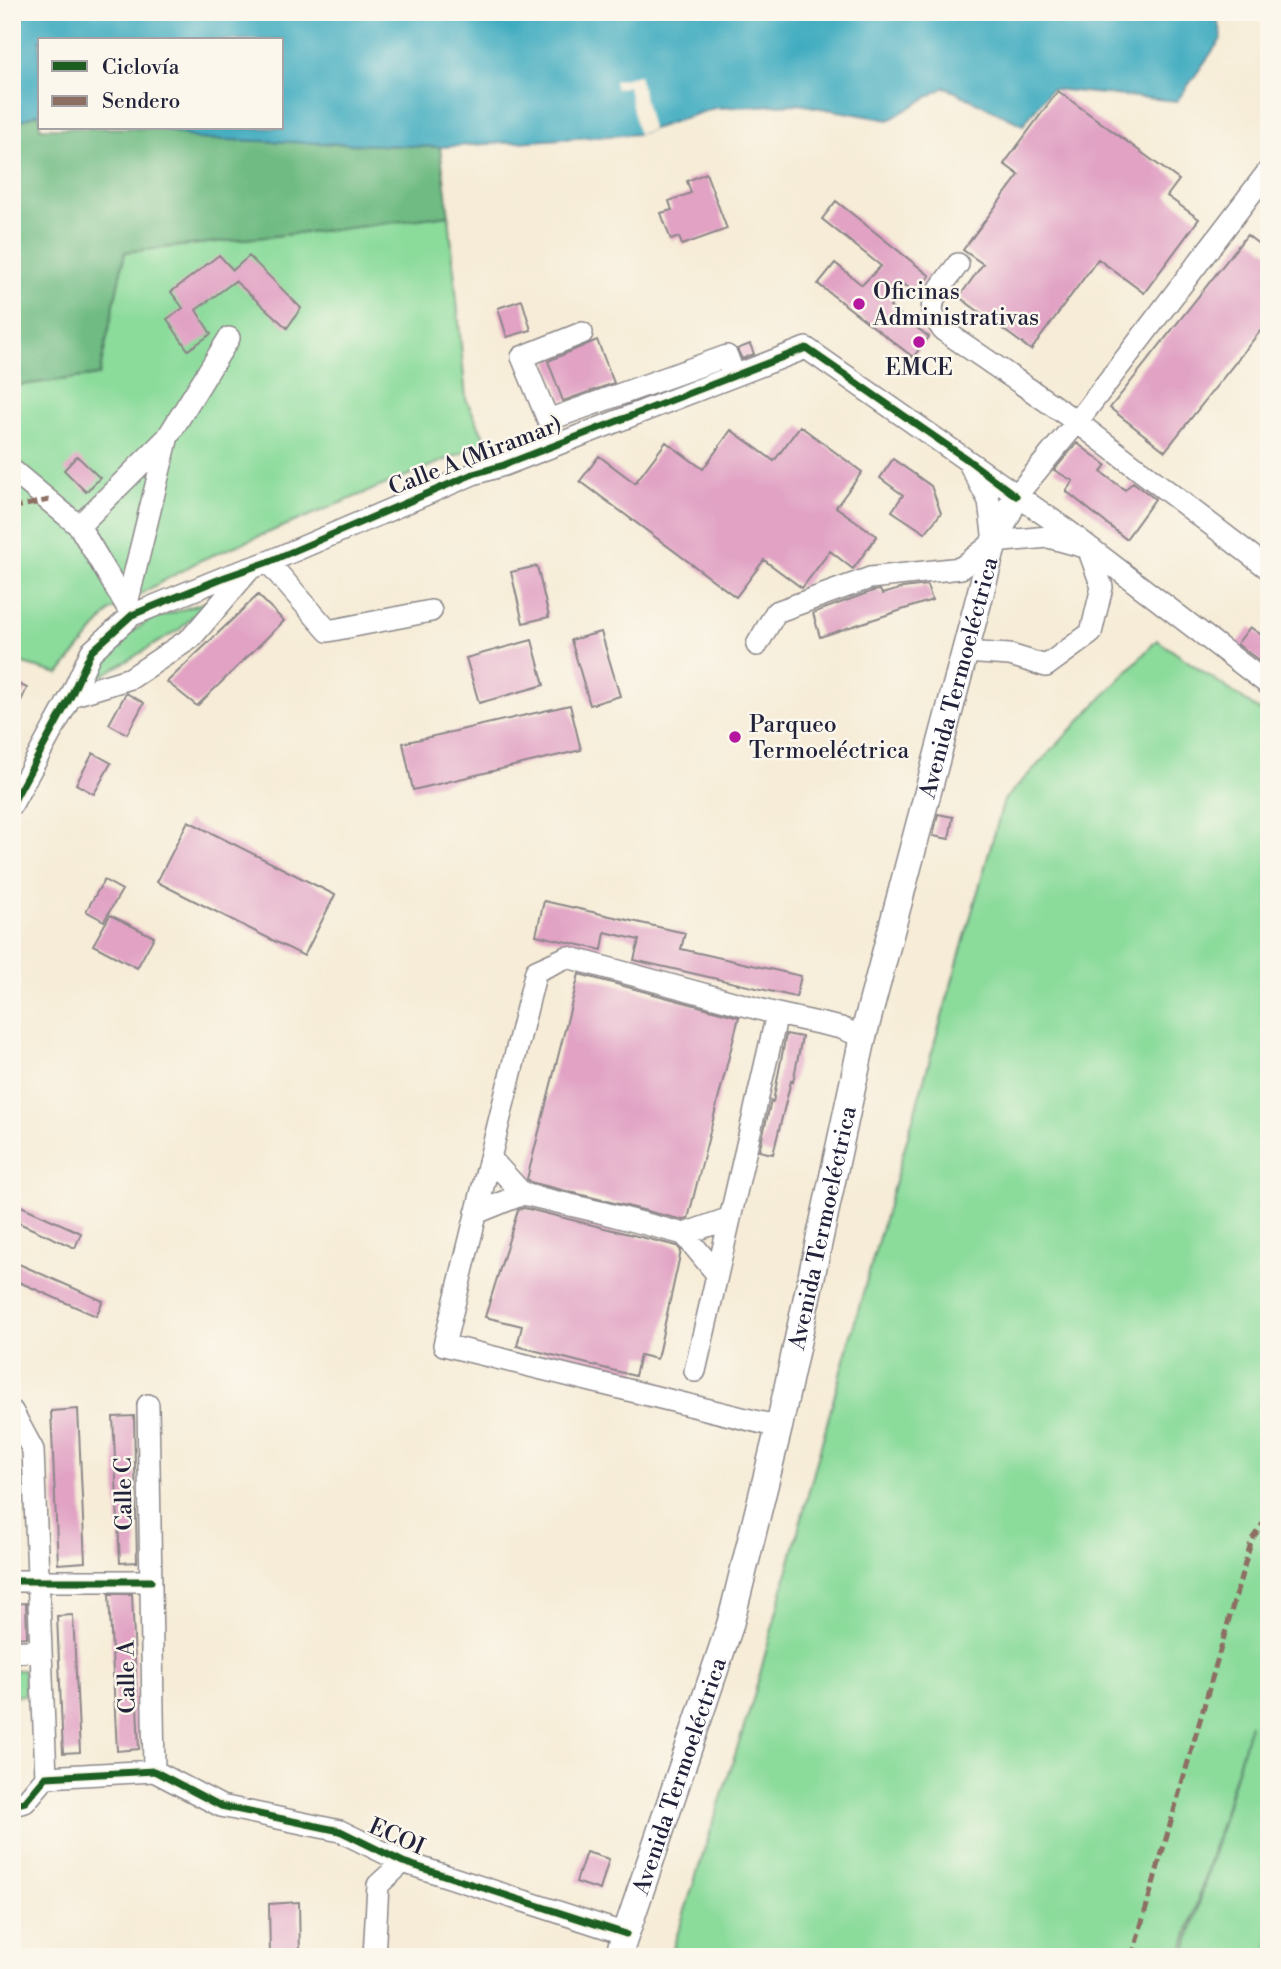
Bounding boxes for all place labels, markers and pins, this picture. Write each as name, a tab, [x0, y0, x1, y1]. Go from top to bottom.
place label: Oficinas Administrativas	[872, 278, 1039, 332]
marker: Oficinas Administrativas	[851, 296, 867, 312]
marker: EMCE	[911, 334, 927, 350]
place label: EMCE	[885, 354, 953, 382]
place label: Parqueo Termoeléctrica	[749, 711, 910, 765]
marker: Parqueo Termoeléctrica	[727, 729, 743, 745]

